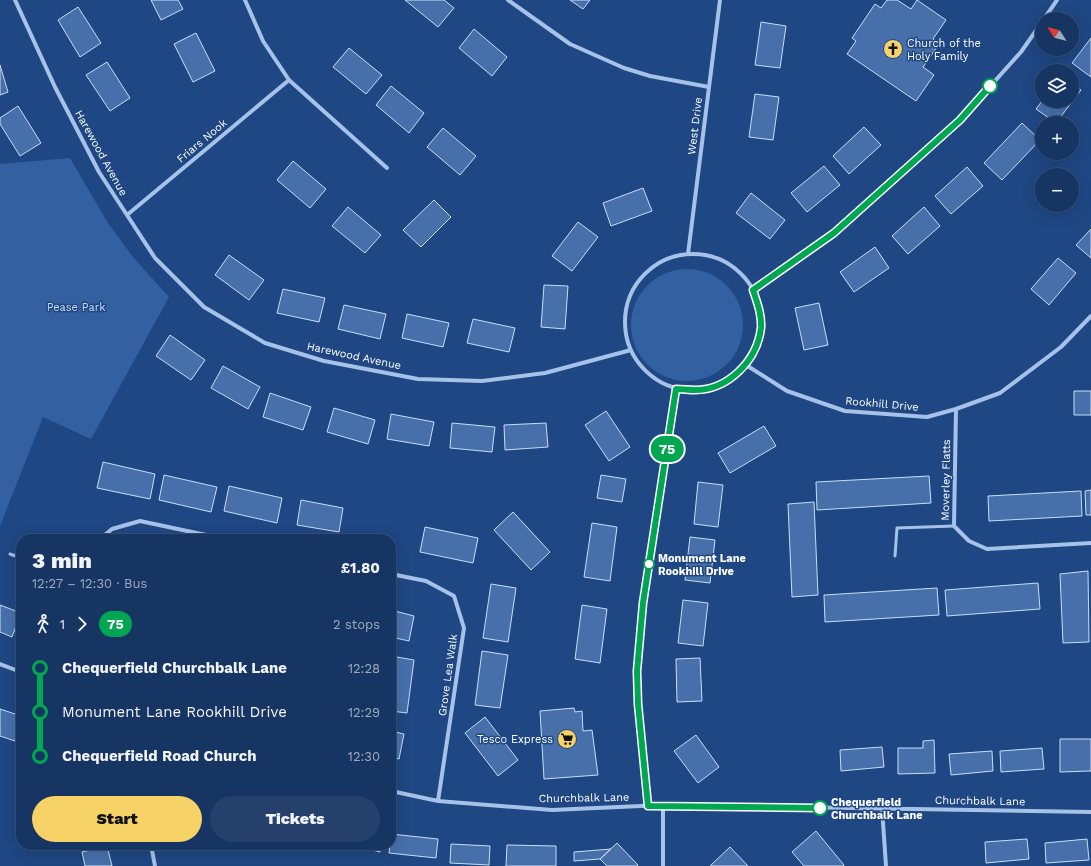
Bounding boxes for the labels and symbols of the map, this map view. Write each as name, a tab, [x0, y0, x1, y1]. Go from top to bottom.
north arrow	[1035, 12, 1079, 56]
place label: Church of the Holy Family	[907, 37, 981, 63]
church icon: Church of the Holy Family	[882, 38, 904, 60]
unlabelled marker	[982, 78, 998, 94]
street label: West Drive	[685, 96, 705, 156]
street label: Harewood Avenue	[72, 108, 130, 198]
street label: Friars Nook	[174, 116, 230, 166]
park label: Pease Park	[47, 301, 105, 314]
street label: Harewood Avenue	[306, 340, 402, 372]
street label: Rookhill Drive	[845, 394, 919, 414]
line badge: 75	[649, 436, 685, 462]
street label: Moverley Flatts	[939, 439, 953, 521]
place label: Monument Lane Rookhill Drive	[658, 552, 746, 578]
marker: Monument Lane Rookhill Drive	[643, 558, 655, 570]
street label: Grove Lea Walk	[436, 633, 460, 717]
supermarket icon: Tesco Express	[556, 728, 578, 750]
place label: Tesco Express	[477, 733, 553, 746]
street label: Churchbalk Lane	[539, 791, 629, 805]
street label: Churchbalk Lane	[935, 794, 1025, 808]
place label: Chequerfield Churchbalk Lane	[831, 796, 923, 822]
marker: Chequerfield Churchbalk Lane	[812, 800, 828, 816]

